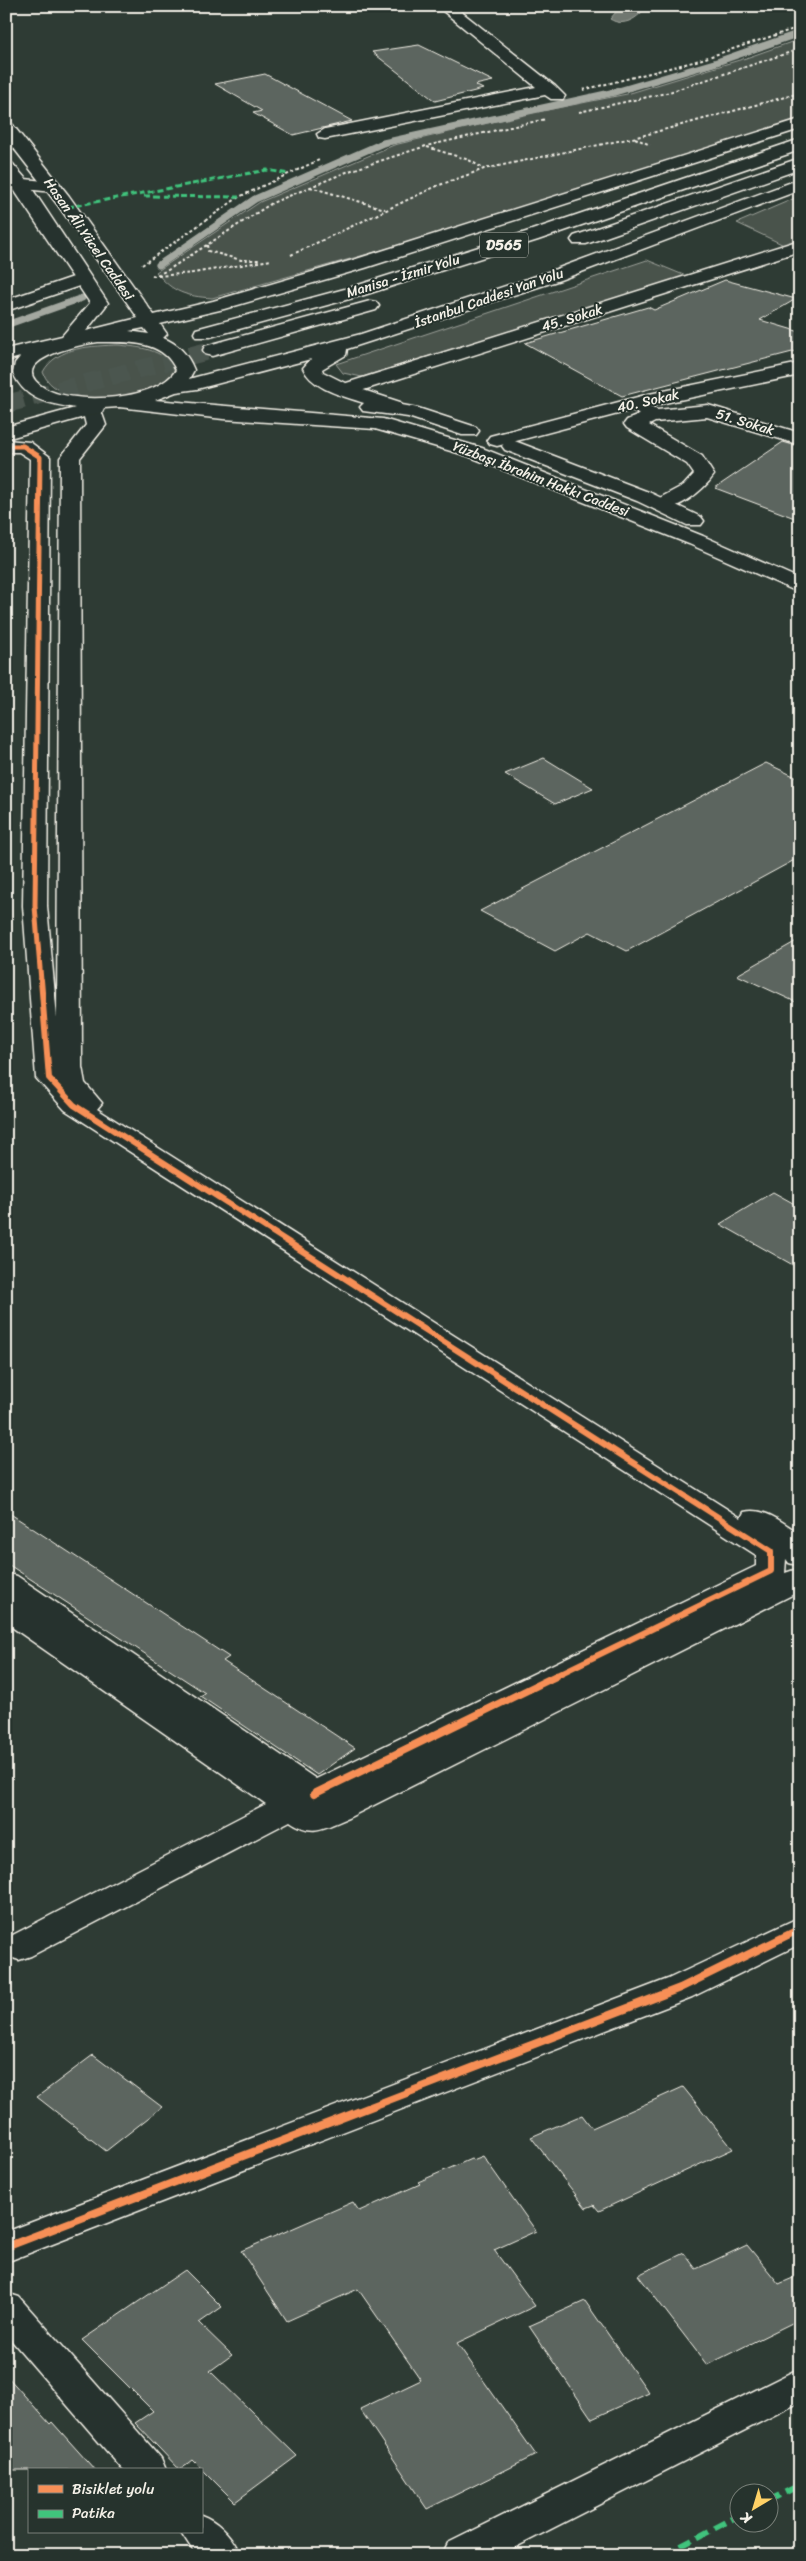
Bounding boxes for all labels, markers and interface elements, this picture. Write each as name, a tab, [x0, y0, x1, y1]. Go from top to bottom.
street label: Hasan Âli Yücel Caddesi	[37, 172, 142, 307]
road number: D565	[480, 232, 528, 258]
street label: Manisa - İzmir Yolu	[343, 247, 464, 305]
street label: İstanbul Caddesi Yan Yolu	[410, 261, 568, 336]
street label: 45. Sokak	[538, 297, 606, 339]
street label: 40. Sokak	[614, 382, 682, 420]
street label: 51. Sokak	[713, 401, 778, 443]
street label: Yüzbaşı İbrahim Hakkı Caddesi	[449, 434, 634, 525]
legend	[28, 2468, 202, 2534]
text: Bisiklet yolu	[72, 2476, 154, 2502]
north arrow	[728, 2484, 778, 2534]
text: Patika	[72, 2500, 115, 2526]
text: K	[734, 2504, 758, 2531]

